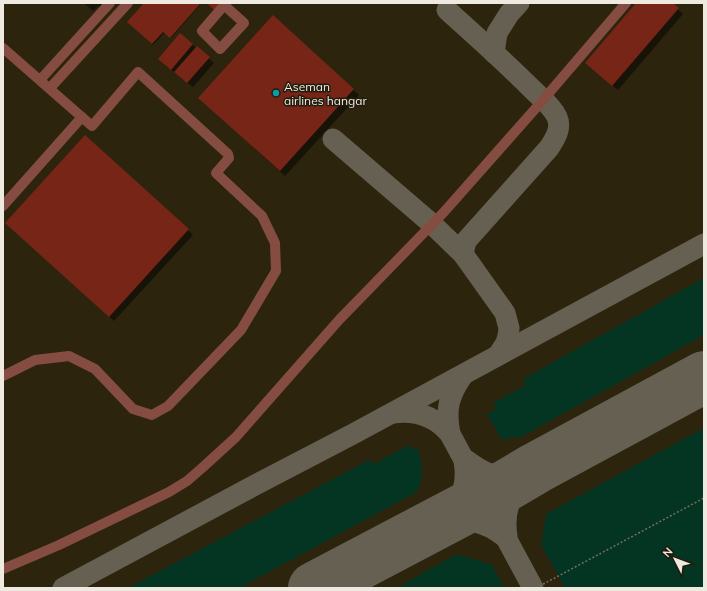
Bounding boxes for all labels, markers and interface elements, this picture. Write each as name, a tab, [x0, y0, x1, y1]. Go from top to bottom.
place label: Aseman airlines hangar	[284, 79, 367, 108]
marker: Aseman airlines hangar	[271, 88, 281, 98]
north arrow	[655, 539, 695, 579]
text: N	[660, 545, 676, 560]

